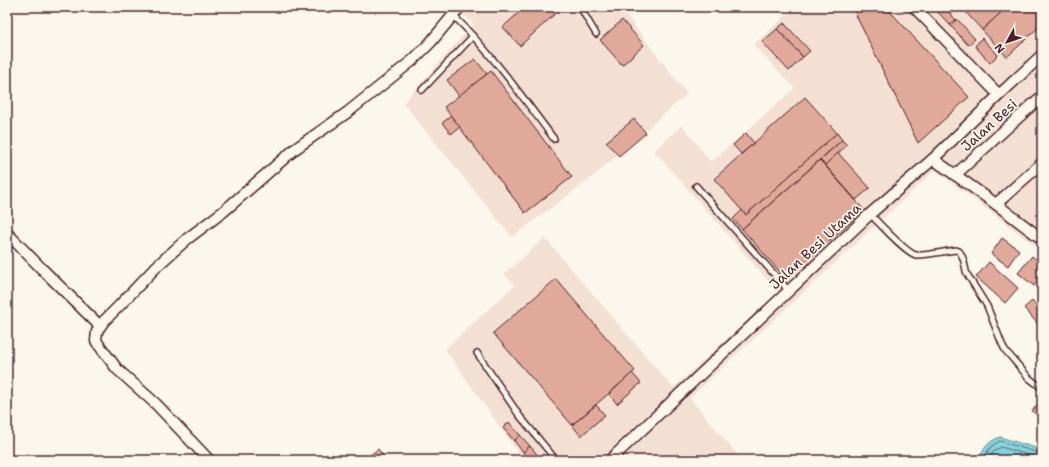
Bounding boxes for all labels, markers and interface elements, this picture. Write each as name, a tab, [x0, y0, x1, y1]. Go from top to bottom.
north arrow	[987, 22, 1027, 62]
text: N	[991, 40, 1008, 56]
street label: Jalan Besi	[957, 95, 1021, 155]
street label: Jalan Besi Utama	[765, 199, 865, 293]

